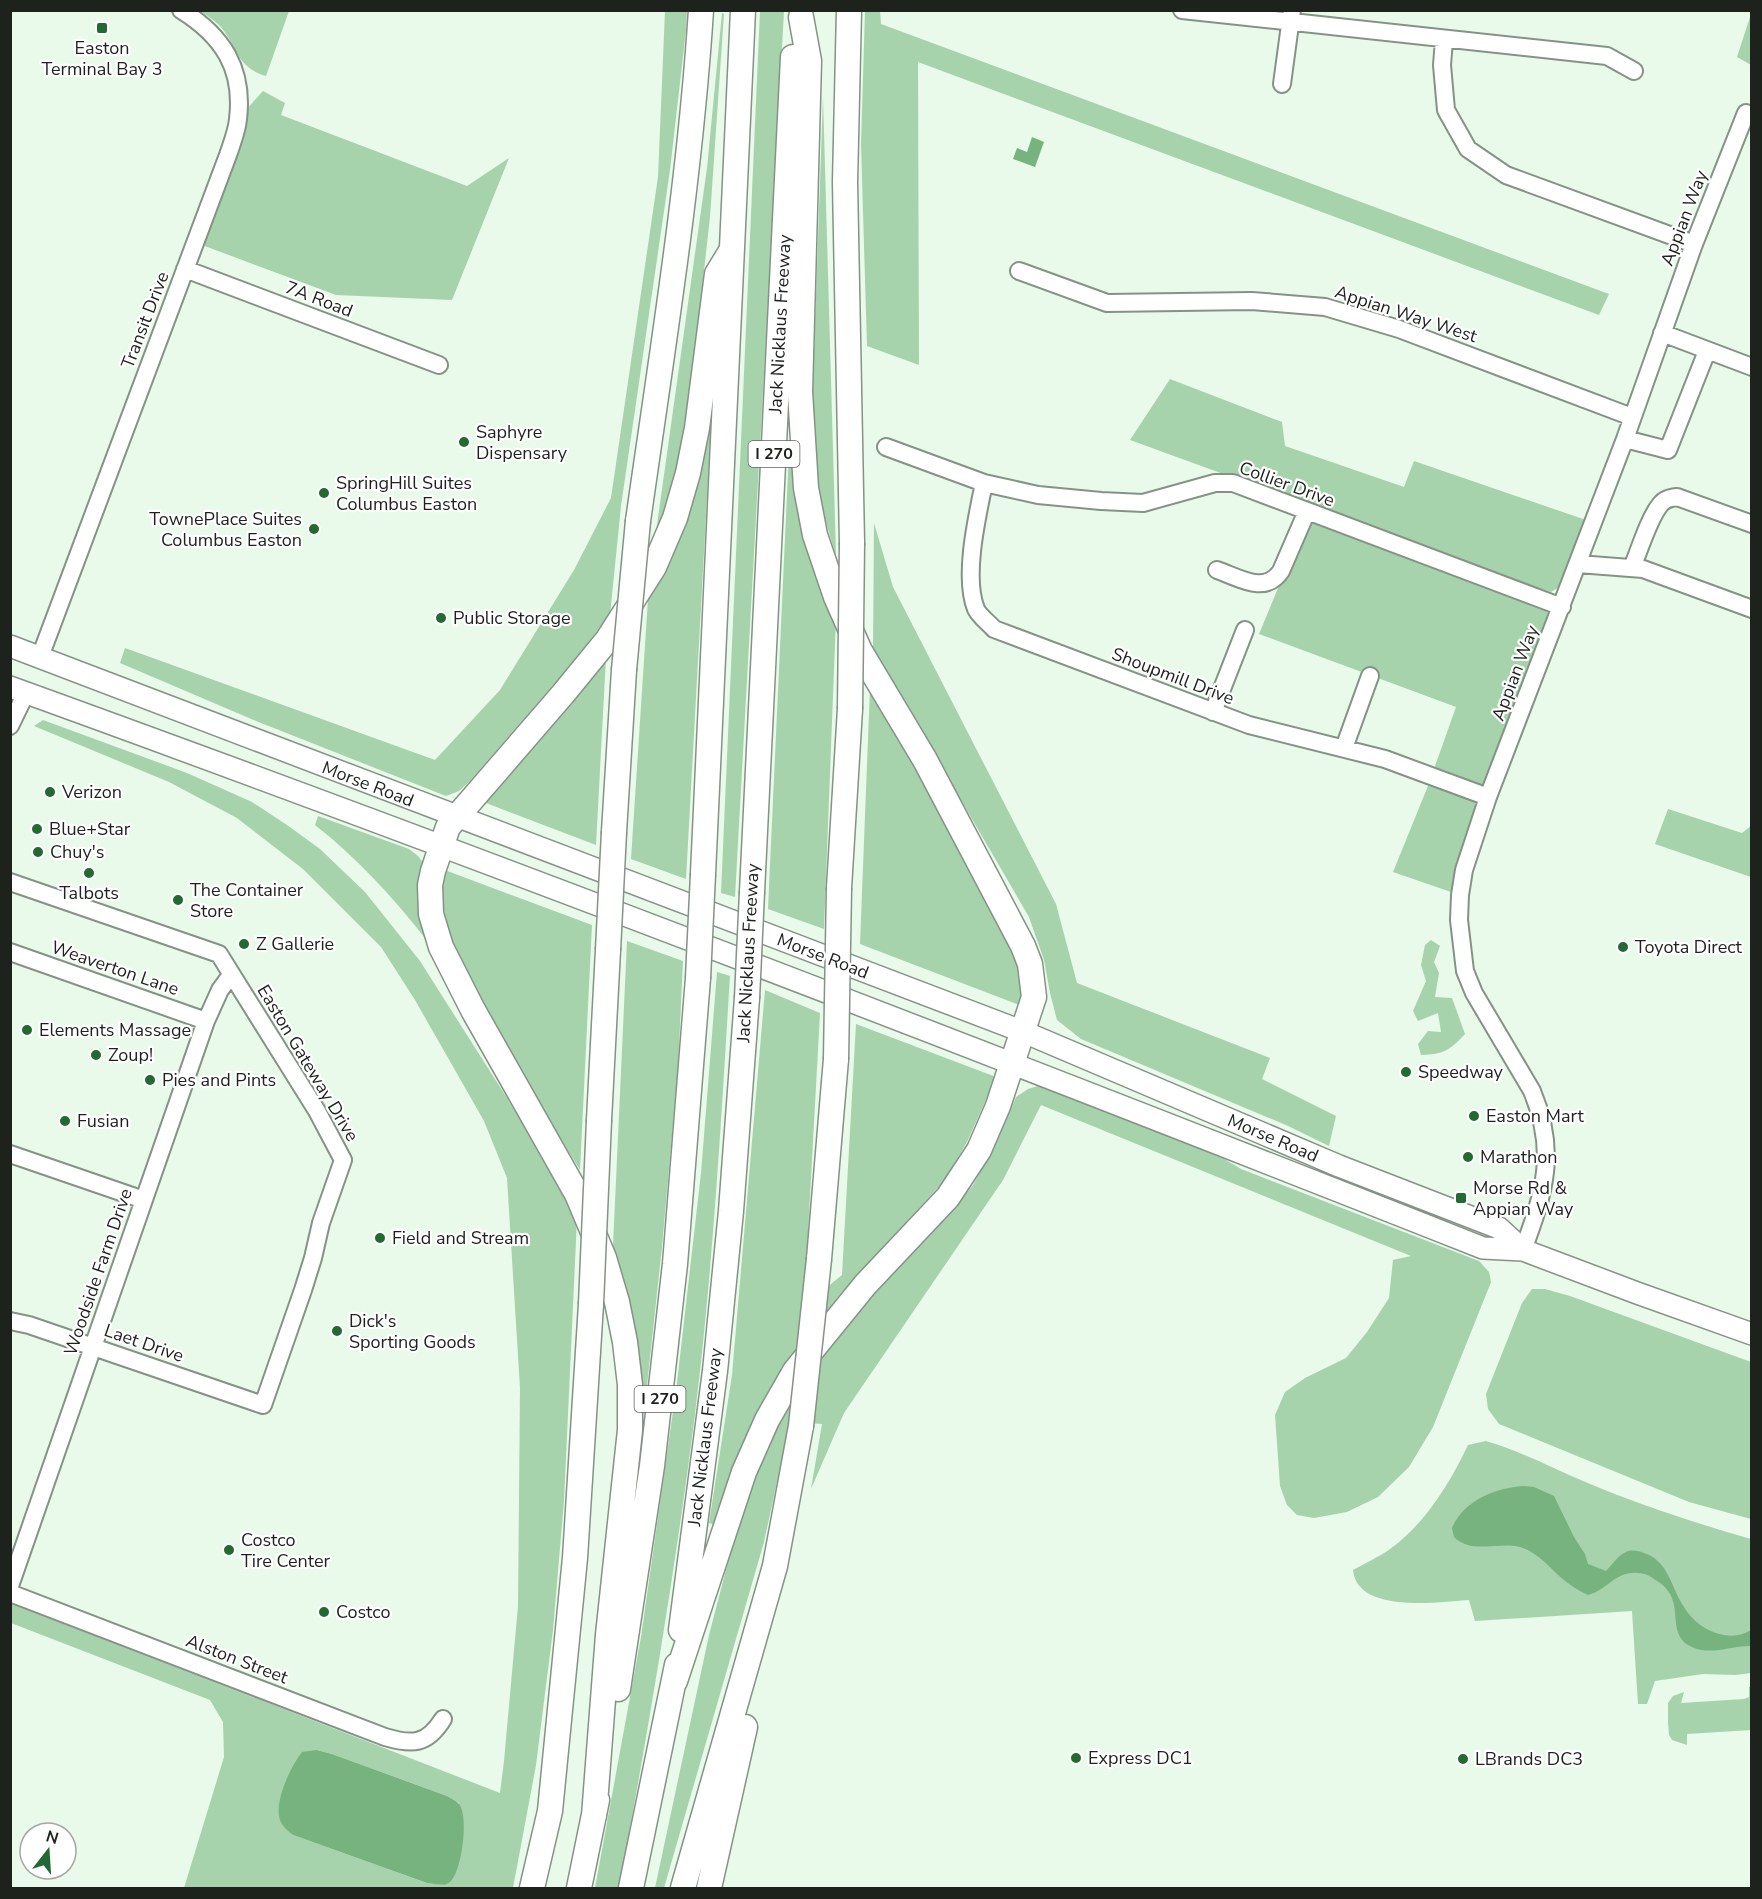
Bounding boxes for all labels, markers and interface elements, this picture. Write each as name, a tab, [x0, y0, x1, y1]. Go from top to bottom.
marker: Easton Terminal Bay 3	[95, 21, 109, 35]
place label: Easton Terminal Bay 3	[41, 36, 163, 81]
street label: Appian Way	[1655, 166, 1713, 269]
street label: Jack Nicklaus Freeway	[763, 233, 797, 415]
street label: Transit Drive	[116, 268, 174, 372]
street label: 7A Road	[282, 275, 356, 323]
street label: Appian Way West	[1332, 280, 1481, 348]
place label: Saphyre Dispensary	[476, 420, 568, 465]
marker: Saphyre Dispensary	[457, 435, 471, 449]
road number: I 270	[748, 441, 800, 467]
street label: Collier Drive	[1236, 456, 1338, 512]
place label: SpringHill Suites Columbus Easton	[336, 471, 477, 516]
marker: SpringHill Suites Columbus Easton	[317, 486, 331, 500]
place label: TownePlace Suites Columbus Easton	[149, 507, 302, 552]
marker: TownePlace Suites Columbus Easton	[307, 522, 321, 536]
place label: Public Storage	[453, 606, 571, 630]
marker: Public Storage	[434, 611, 448, 625]
street label: Appian Way	[1486, 621, 1544, 724]
street label: Shoupmill Drive	[1108, 642, 1238, 710]
street label: Morse Road	[319, 756, 417, 812]
place label: Verizon	[61, 780, 122, 804]
marker: Verizon	[43, 785, 57, 799]
place label: Blue+Star	[49, 817, 131, 841]
marker: Blue+Star	[30, 822, 44, 836]
place label: Chuy's	[50, 840, 104, 864]
marker: Chuy's	[31, 845, 45, 859]
street label: Jack Nicklaus Freeway	[731, 862, 765, 1044]
marker: Talbots	[82, 866, 96, 880]
place label: The Container Store	[190, 878, 304, 923]
place label: Talbots	[59, 881, 119, 905]
marker: The Container Store	[171, 893, 185, 907]
street label: Morse Road	[774, 928, 872, 984]
place label: Z Gallerie	[256, 932, 334, 956]
street label: Weaverton Lane	[48, 935, 182, 1001]
place label: Toyota Direct	[1635, 935, 1743, 959]
marker: Z Gallerie	[237, 937, 251, 951]
marker: Toyota Direct	[1616, 940, 1630, 954]
street label: Easton Gateway Drive	[252, 980, 364, 1146]
place label: Elements Massage	[39, 1018, 191, 1042]
marker: Elements Massage	[20, 1023, 34, 1037]
place label: Zoup!	[108, 1043, 153, 1067]
marker: Zoup!	[89, 1048, 103, 1062]
place label: Speedway	[1418, 1060, 1504, 1084]
marker: Speedway	[1399, 1065, 1413, 1079]
place label: Pies and Pints	[162, 1068, 276, 1092]
marker: Pies and Pints	[143, 1073, 157, 1087]
place label: Easton Mart	[1486, 1104, 1584, 1128]
street label: Morse Road	[1224, 1108, 1322, 1168]
place label: Fusian	[77, 1109, 129, 1133]
marker: Easton Mart	[1467, 1109, 1481, 1123]
marker: Fusian	[58, 1114, 72, 1128]
place label: Marathon	[1480, 1145, 1558, 1169]
marker: Marathon	[1461, 1150, 1475, 1164]
place label: Morse Rd & Appian Way	[1473, 1176, 1574, 1221]
street label: Woodside Farm Drive	[58, 1185, 138, 1359]
marker: Morse Rd & Appian Way	[1454, 1191, 1468, 1205]
place label: Field and Stream	[392, 1226, 529, 1250]
marker: Field and Stream	[373, 1231, 387, 1245]
place label: Dick's Sporting Goods	[349, 1309, 476, 1354]
street label: Laet Drive	[101, 1318, 187, 1368]
marker: Dick's Sporting Goods	[330, 1324, 344, 1338]
street label: Jack Nicklaus Freeway	[682, 1346, 728, 1528]
road number: I 270	[634, 1386, 686, 1412]
place label: Costco Tire Center	[241, 1528, 331, 1573]
marker: Costco Tire Center	[222, 1543, 236, 1557]
place label: Costco	[336, 1600, 390, 1624]
marker: Costco	[317, 1605, 331, 1619]
street label: Alston Street	[183, 1629, 292, 1690]
place label: Express DC1	[1088, 1746, 1193, 1770]
place label: LBrands DC3	[1475, 1747, 1583, 1771]
marker: Express DC1	[1069, 1751, 1083, 1765]
marker: LBrands DC3	[1456, 1752, 1470, 1766]
north arrow	[18, 1821, 78, 1881]
text: N	[43, 1825, 61, 1850]

